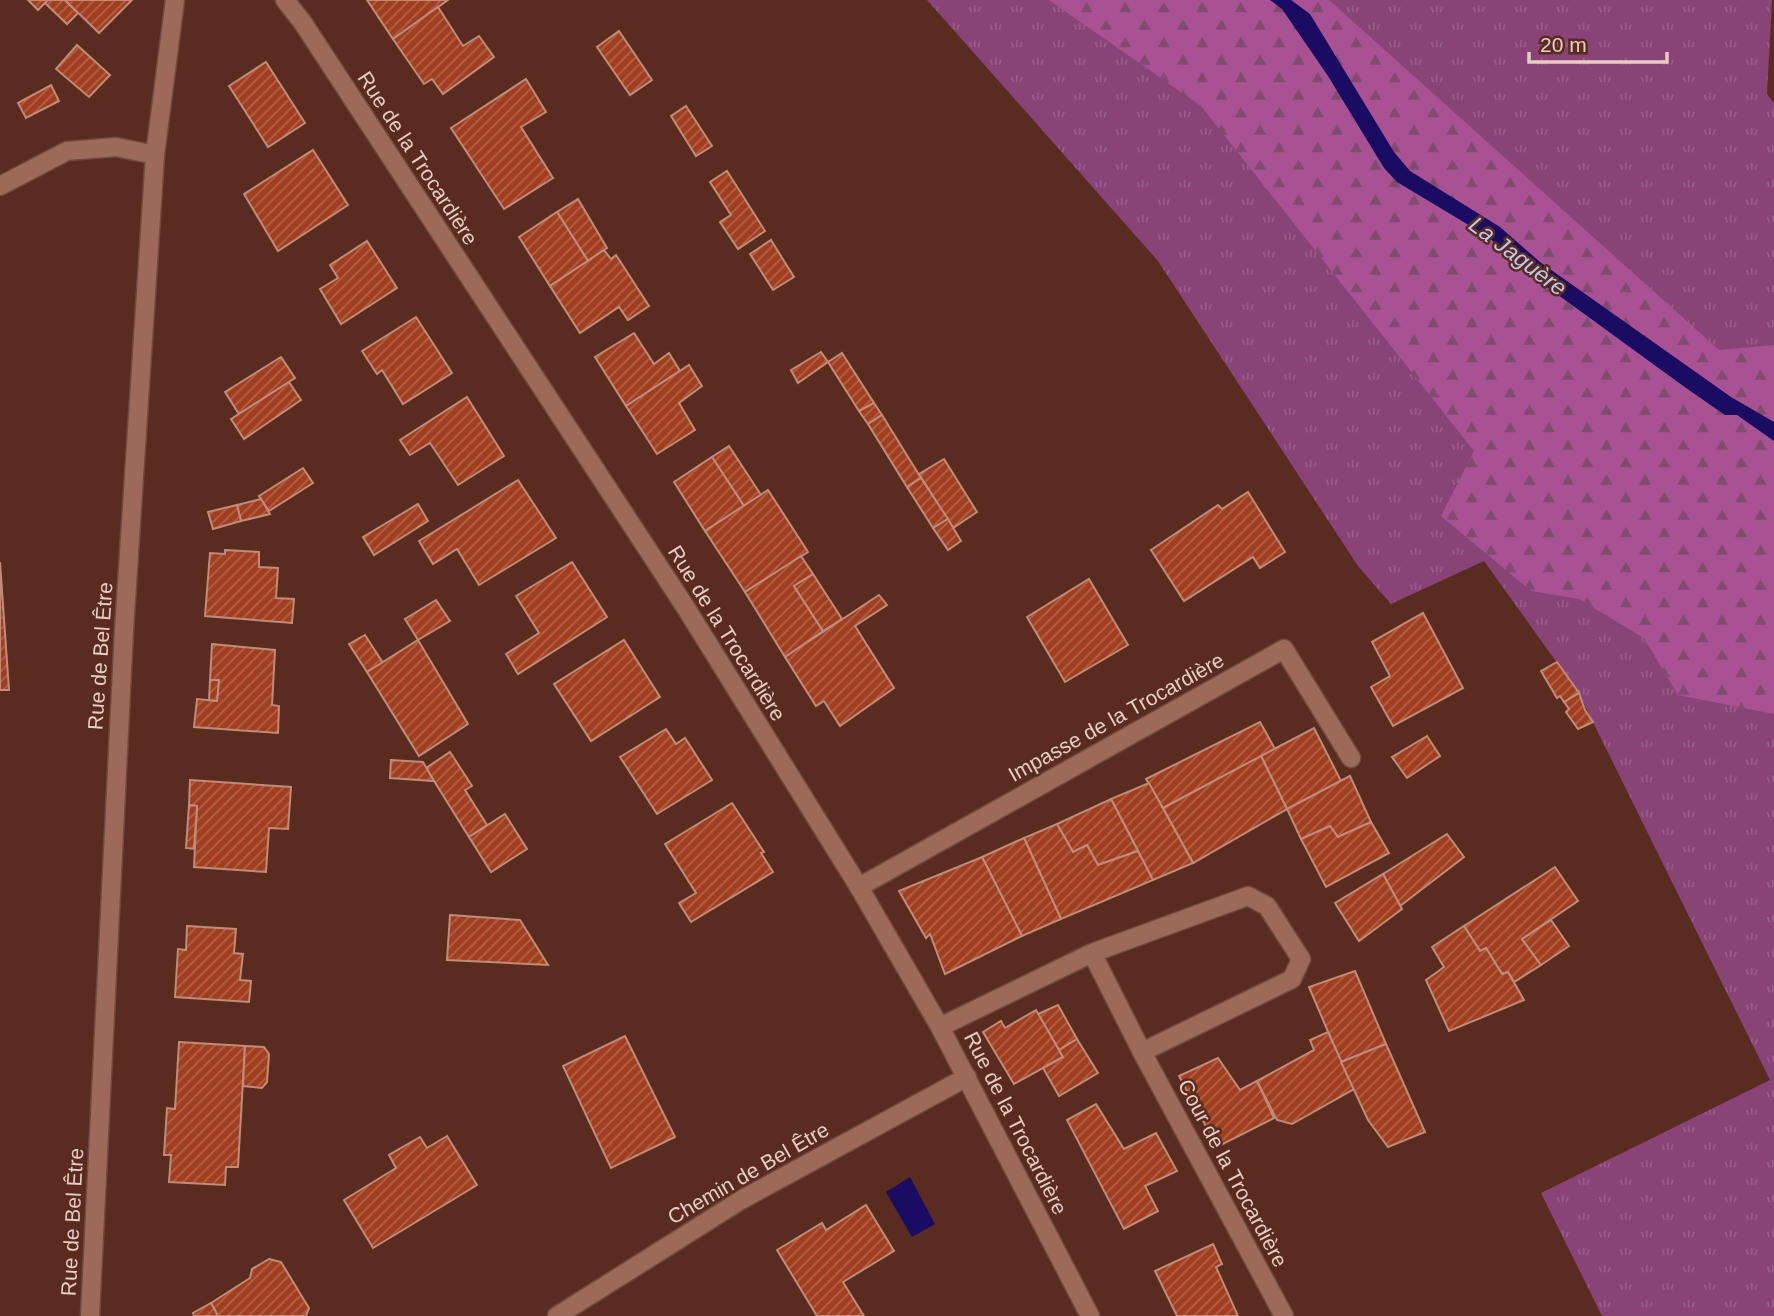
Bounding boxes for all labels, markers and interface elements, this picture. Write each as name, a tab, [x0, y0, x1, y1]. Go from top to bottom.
scale bar	[1529, 21, 1667, 65]
text: 20 m	[1540, 33, 1587, 56]
street label: Rue de la Trocardière	[353, 67, 483, 249]
water label: La Jaguère	[1464, 211, 1572, 301]
street label: Rue de la Trocardière	[664, 541, 790, 725]
street label: Rue de Bel Être	[83, 581, 117, 731]
street label: Impasse de la Trocardière	[1004, 648, 1228, 786]
street label: Rue de la Trocardière	[960, 1028, 1072, 1218]
street label: Cour de la Trocardière	[1174, 1075, 1292, 1271]
street label: Chemin de Bel Être	[663, 1118, 833, 1228]
street label: Rue de Bel Être	[57, 1147, 87, 1297]

